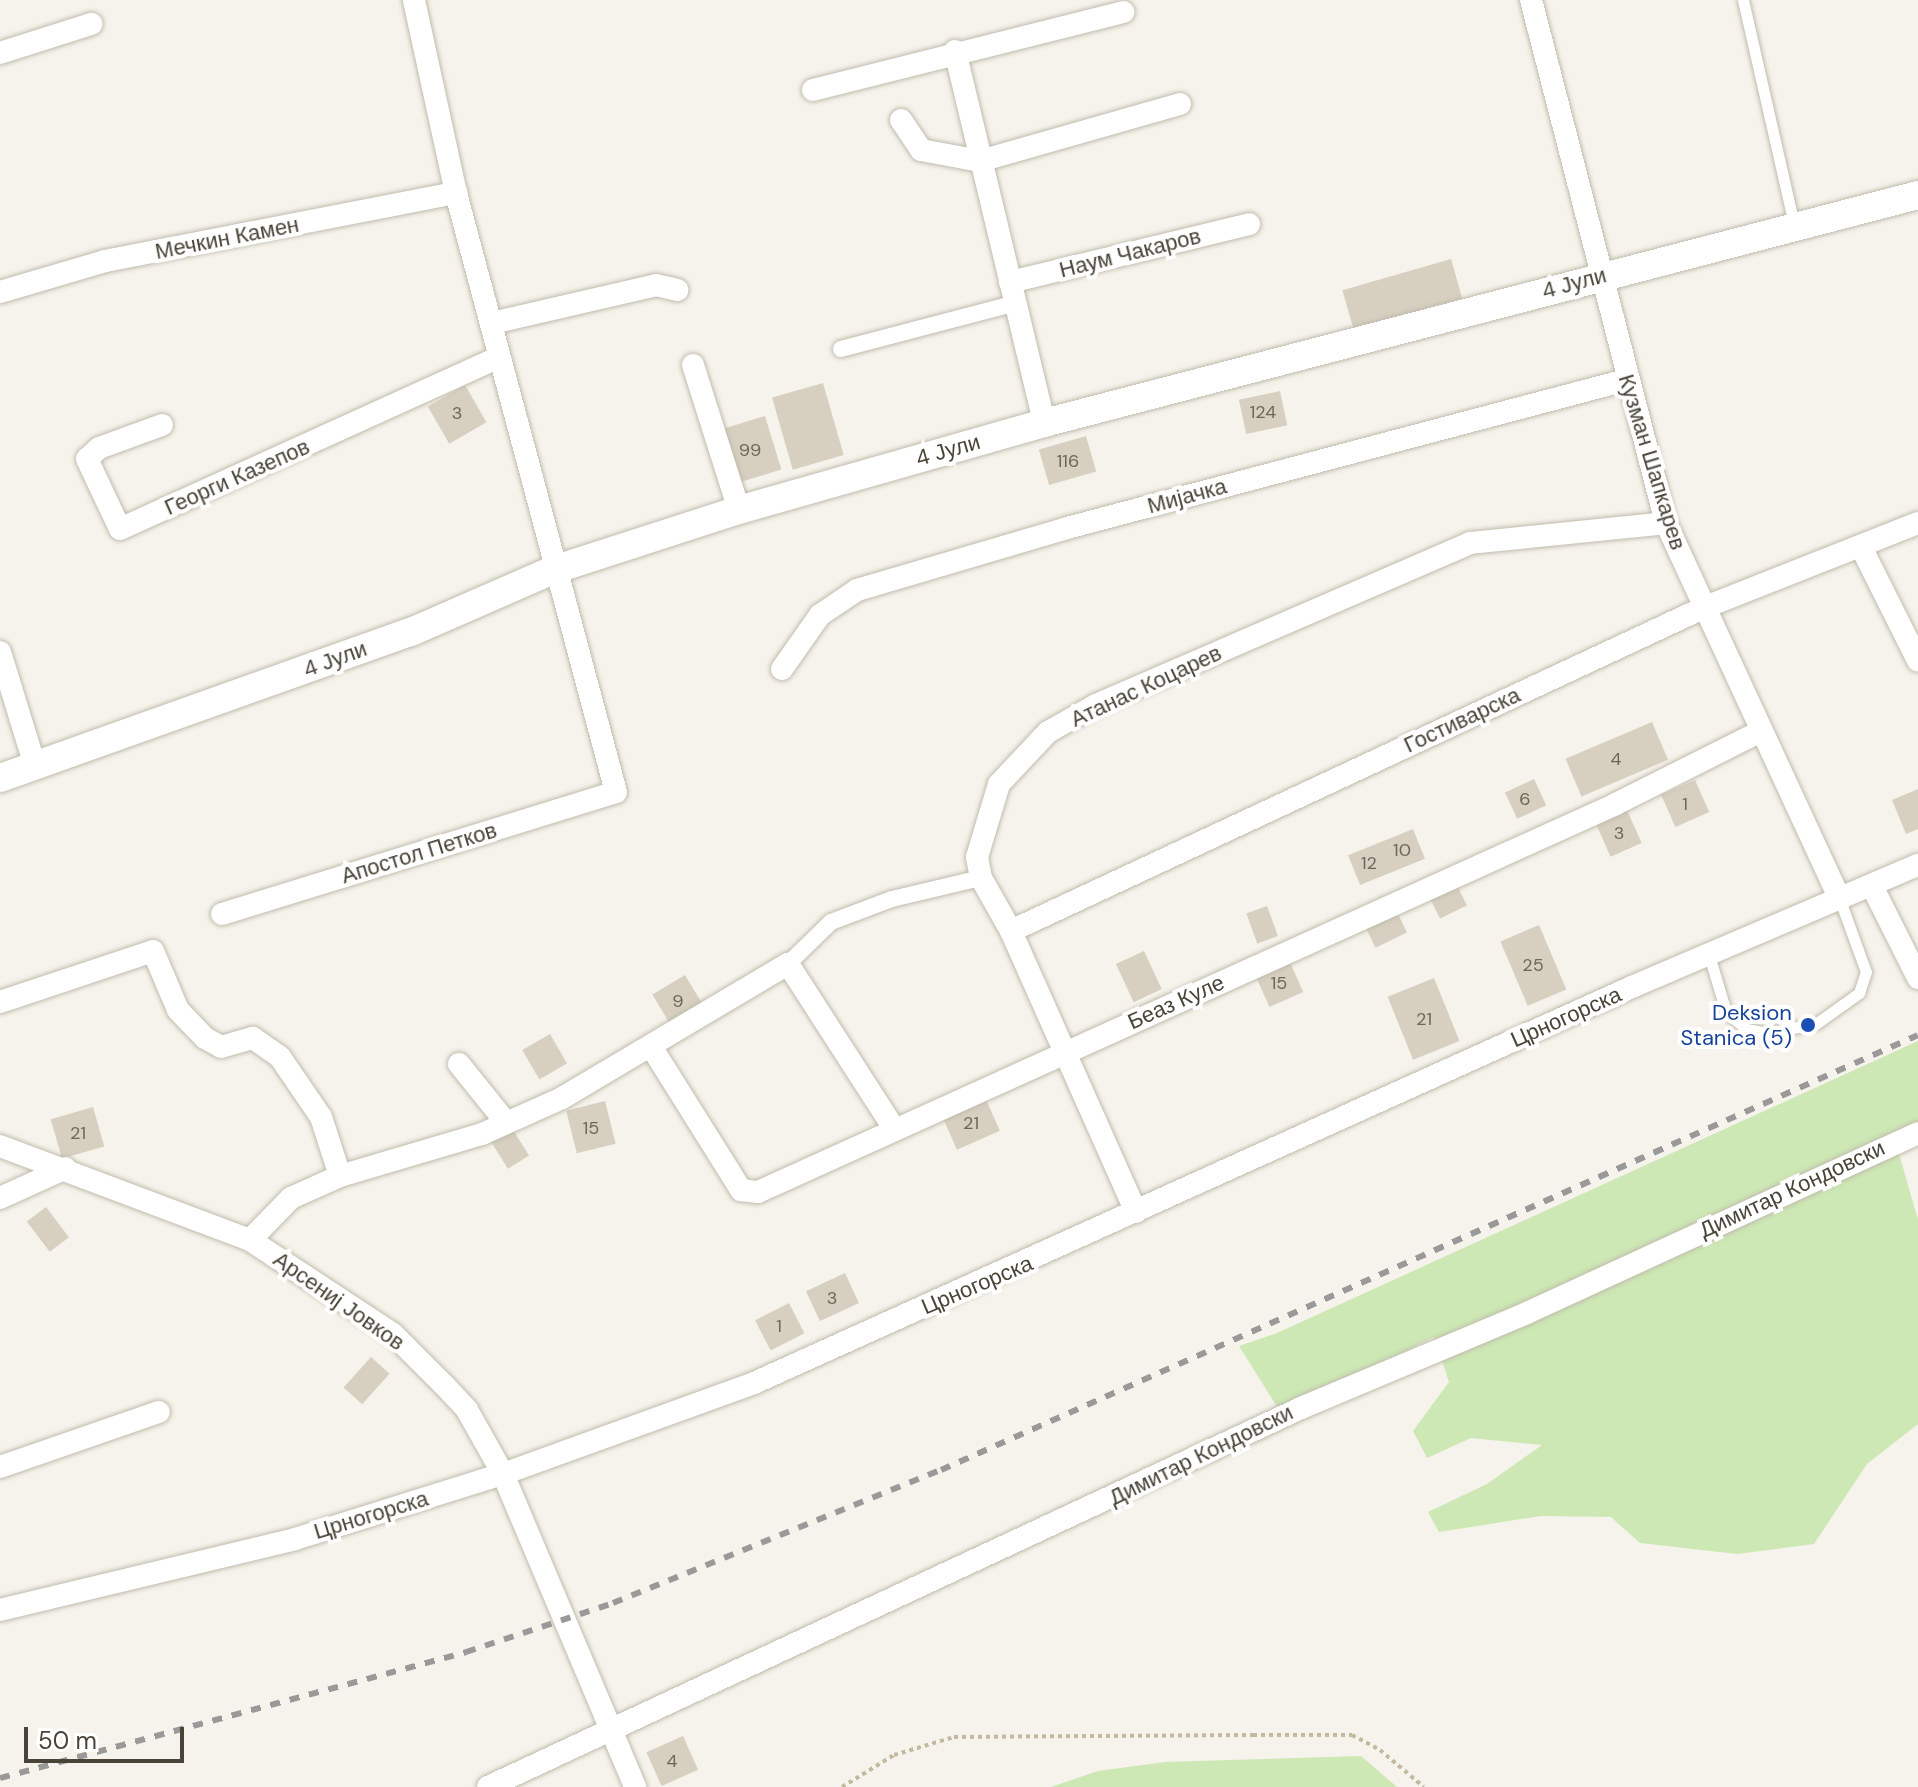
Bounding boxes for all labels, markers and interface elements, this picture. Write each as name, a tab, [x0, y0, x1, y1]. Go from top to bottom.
street label: Мечкин Камен	[153, 211, 301, 265]
street label: Наум Чакаров	[1056, 223, 1204, 283]
street label: 4 Јули	[1539, 262, 1609, 304]
street label: Кузман Шапкарев	[1613, 371, 1691, 553]
house number: 124	[1250, 401, 1276, 423]
house number: 3	[452, 402, 462, 424]
street label: 4 Јули	[913, 428, 983, 472]
street label: Георги Казепов	[160, 433, 314, 521]
house number: 99	[739, 439, 761, 461]
house number: 116	[1057, 450, 1079, 472]
street label: Мијачка	[1144, 473, 1230, 519]
street label: 4 Јули	[300, 635, 370, 683]
street label: Атанас Коцарев	[1066, 639, 1226, 733]
street label: Гостиварска	[1400, 682, 1524, 758]
house number: 4	[1611, 748, 1621, 770]
house number: 6	[1519, 788, 1531, 810]
house number: 1	[1682, 793, 1688, 815]
street label: Апостол Петков	[338, 817, 500, 889]
house number: 3	[1614, 822, 1624, 844]
house number: 10	[1393, 839, 1411, 861]
house number: 12	[1361, 852, 1377, 874]
house number: 25	[1522, 954, 1544, 976]
street label: Беаз Куле	[1124, 969, 1228, 1035]
house number: 15	[1271, 972, 1287, 994]
street label: Црногорска	[1507, 981, 1625, 1053]
house number: 9	[672, 990, 684, 1012]
place label: Deksion Stanica (5)	[1681, 999, 1792, 1050]
house number: 21	[1416, 1008, 1432, 1030]
marker: Deksion Stanica (5)	[1799, 1016, 1817, 1034]
house number: 21	[963, 1112, 979, 1134]
house number: 15	[583, 1117, 599, 1139]
house number: 21	[70, 1122, 86, 1144]
street label: Димитар Кондовски	[1695, 1134, 1889, 1244]
street label: Арсениј Јовков	[268, 1246, 410, 1356]
street label: Црногорска	[917, 1250, 1037, 1320]
house number: 3	[827, 1287, 837, 1309]
house number: 1	[776, 1315, 782, 1337]
street label: Димитар Кондовски	[1105, 1399, 1297, 1511]
street label: Црногорска	[311, 1485, 431, 1545]
scale bar	[28, 1711, 188, 1761]
text: 50 m	[38, 1725, 97, 1756]
house number: 4	[667, 1750, 677, 1772]

